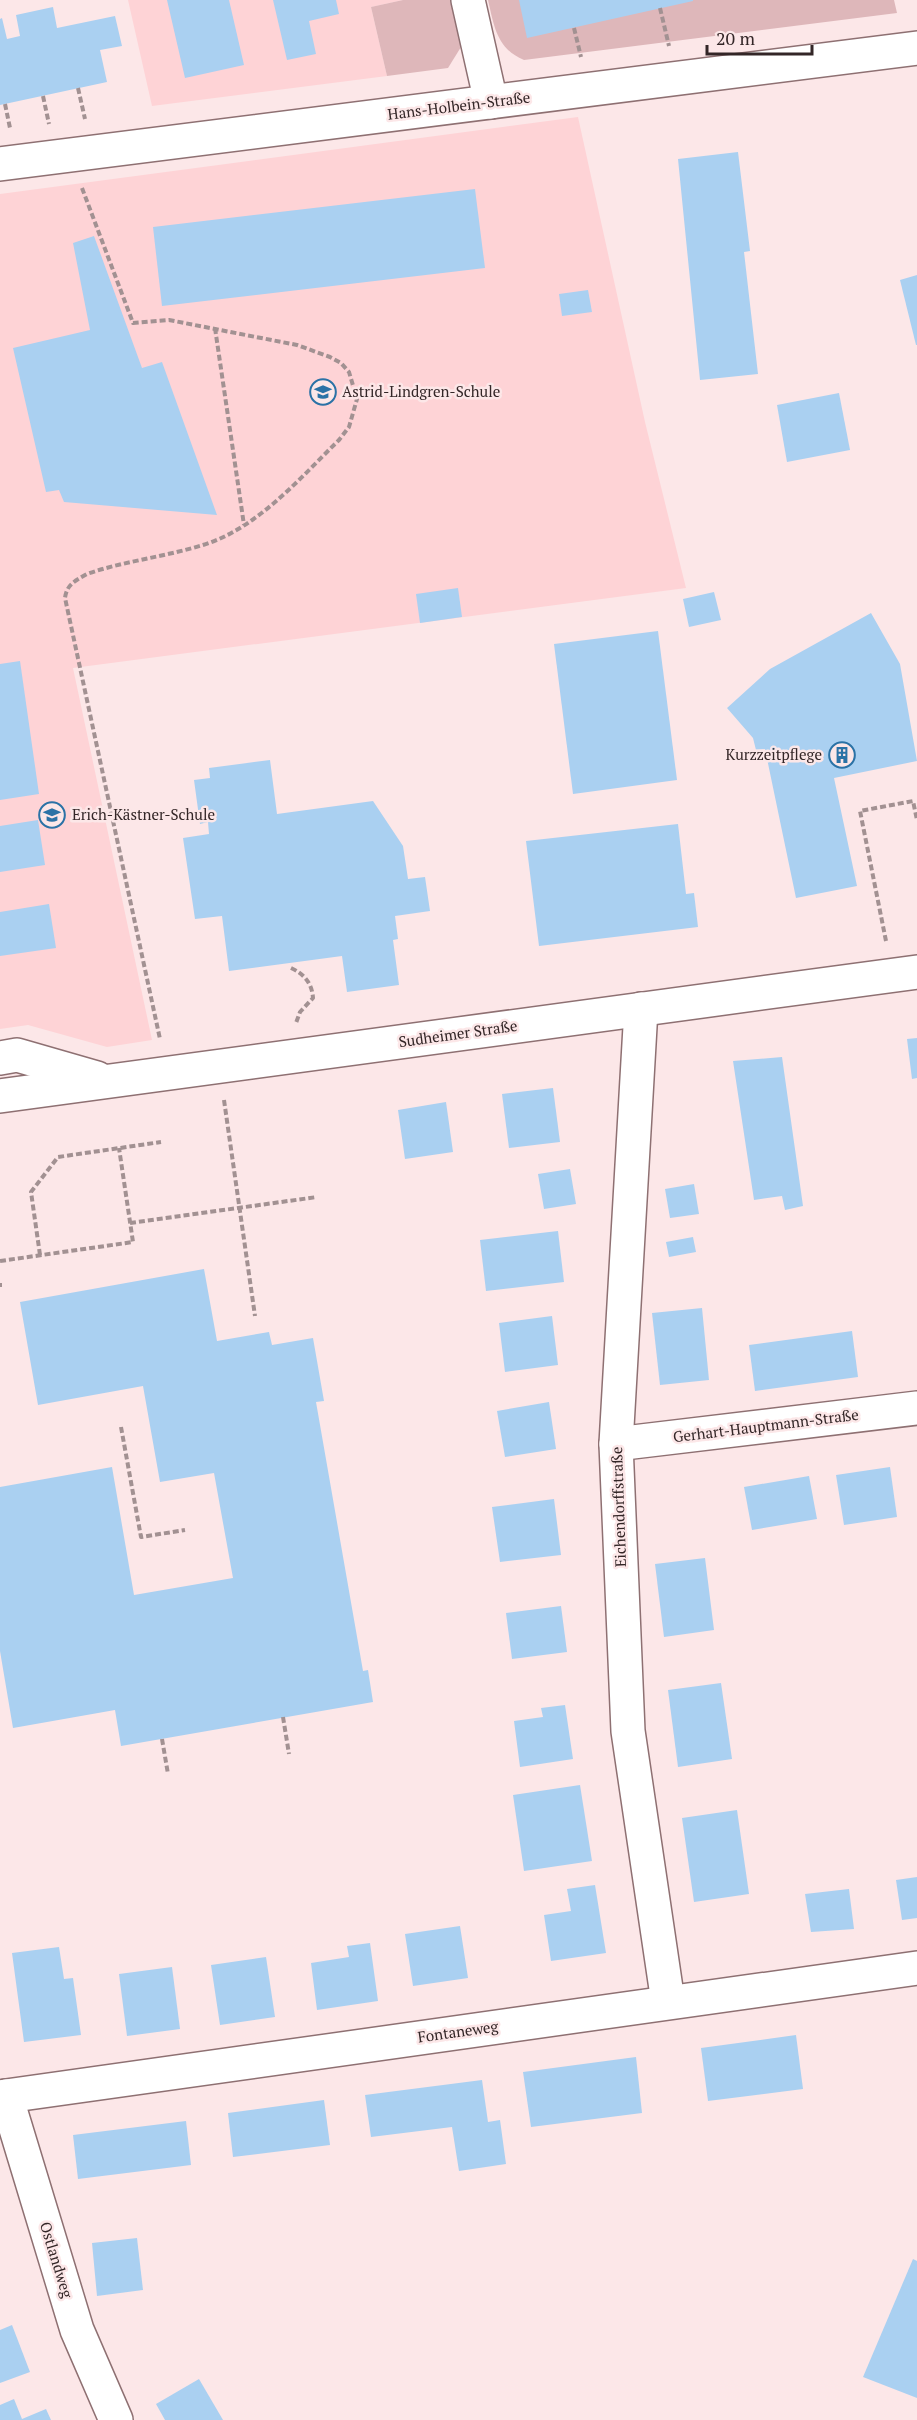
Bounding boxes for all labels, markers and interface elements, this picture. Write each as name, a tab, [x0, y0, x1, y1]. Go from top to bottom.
scale bar	[707, 18, 812, 56]
text: 20 m	[716, 26, 756, 50]
street label: Hans-Holbein-Straße	[386, 86, 531, 124]
school or university icon: Astrid-Lindgren-Schule	[308, 377, 338, 407]
place label: Astrid-Lindgren-Schule	[342, 381, 500, 401]
building icon: Kurzzeitpflege	[827, 740, 857, 770]
place label: Kurzzeitpflege	[726, 744, 822, 764]
school or university icon: Erich-Kästner-Schule	[37, 800, 67, 830]
place label: Erich-Kästner-Schule	[72, 804, 215, 824]
street label: Sudheimer Straße	[397, 1015, 519, 1051]
street label: Gerhart-Hauptmann-Straße	[672, 1404, 860, 1446]
street label: Eichendorffstraße	[606, 1446, 630, 1568]
street label: Fontaneweg	[416, 2015, 501, 2047]
street label: Ostlandweg	[36, 2219, 78, 2301]

